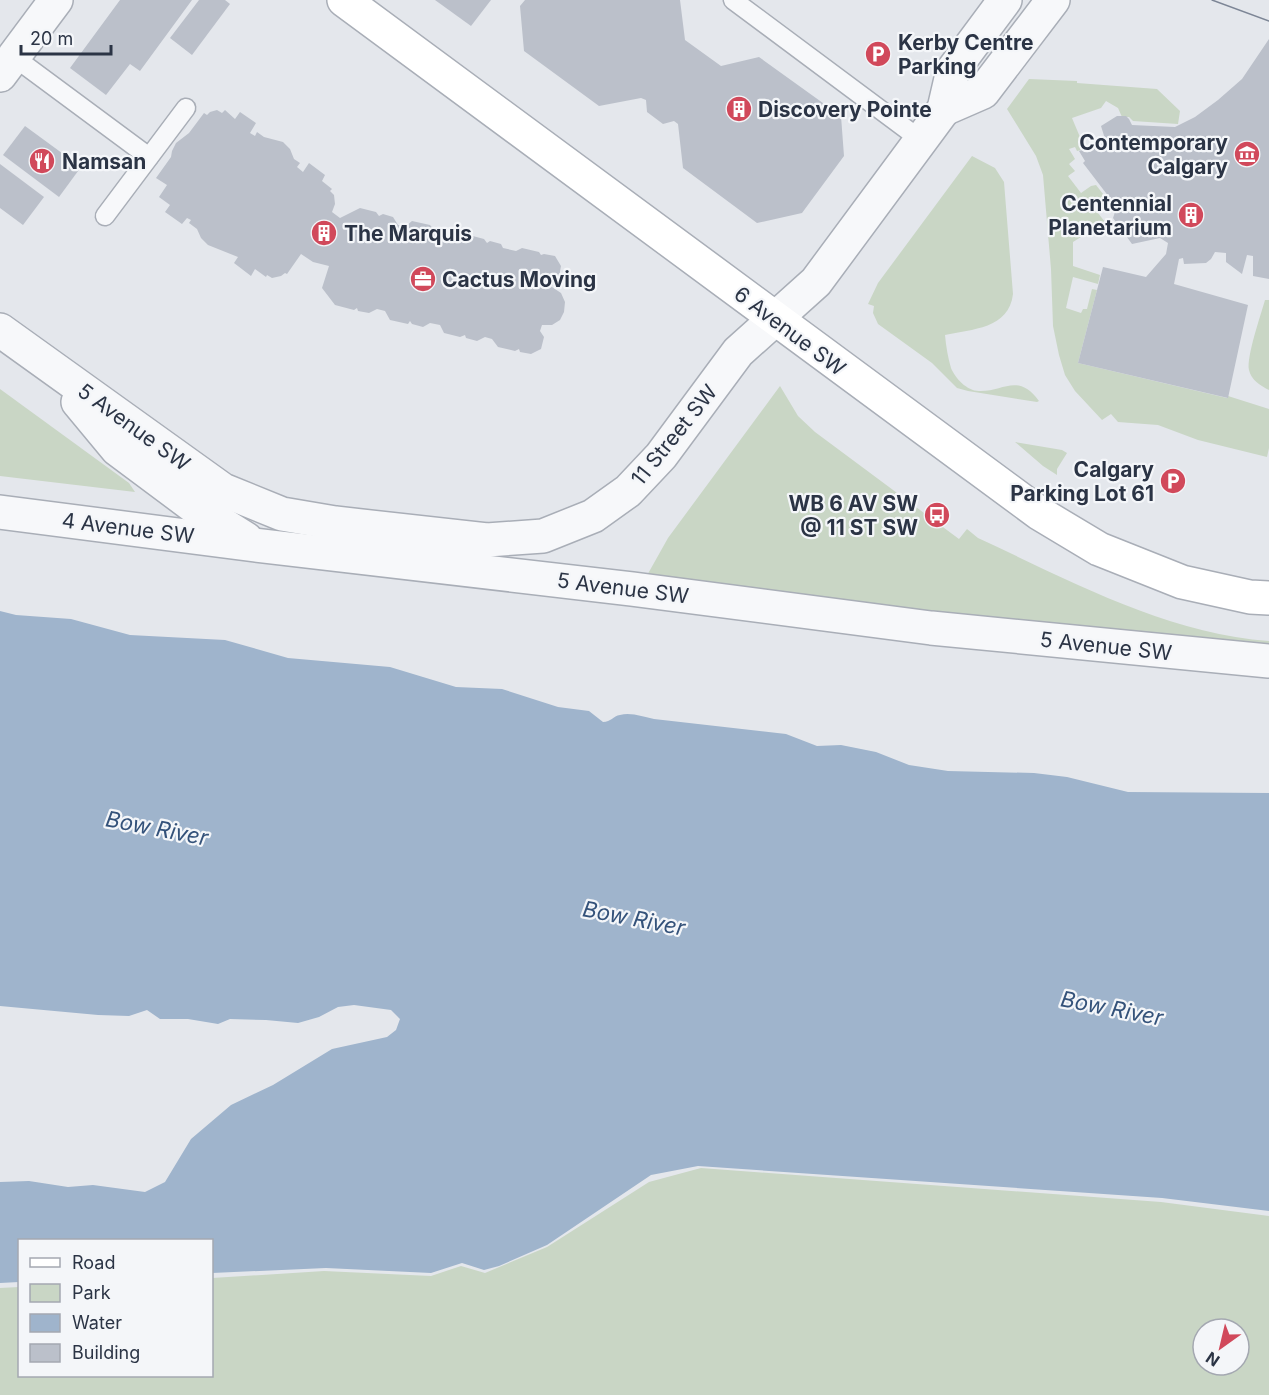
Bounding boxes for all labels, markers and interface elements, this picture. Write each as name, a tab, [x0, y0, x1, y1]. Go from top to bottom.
scale bar	[21, 18, 111, 56]
text: 20 m	[30, 28, 73, 49]
place label: Kerby Centre Parking	[898, 30, 1034, 79]
parking icon: Kerby Centre Parking	[863, 39, 893, 69]
building icon: Discovery Pointe	[724, 94, 754, 124]
place label: Discovery Pointe	[758, 97, 932, 122]
place label: Contemporary Calgary	[1079, 130, 1228, 179]
museum icon: Contemporary Calgary	[1232, 139, 1262, 169]
restaurant icon: Namsan	[27, 146, 57, 176]
place label: Namsan	[62, 149, 146, 174]
place label: Centennial Planetarium	[1048, 191, 1172, 240]
building icon: Centennial Planetarium	[1176, 200, 1206, 230]
building icon: The Marquis	[309, 218, 339, 248]
place label: The Marquis	[344, 221, 472, 246]
office icon: Cactus Moving	[408, 264, 438, 294]
place label: Cactus Moving	[442, 267, 596, 292]
street label: 6 Avenue SW	[729, 281, 851, 381]
street label: 5 Avenue SW	[73, 378, 195, 476]
street label: 11 Street SW	[626, 379, 722, 490]
place label: Calgary Parking Lot 61	[1010, 457, 1154, 506]
parking icon: Calgary Parking Lot 61	[1158, 466, 1188, 496]
place label: WB 6 AV SW @ 11 ST SW	[789, 491, 918, 540]
bus stop icon: WB 6 AV SW @ 11 ST SW	[922, 500, 952, 530]
street label: 4 Avenue SW	[60, 507, 196, 549]
street label: 5 Avenue SW	[556, 568, 691, 609]
street label: 5 Avenue SW	[1039, 627, 1174, 665]
water label: Bow River	[104, 805, 211, 851]
water label: Bow River	[581, 895, 688, 941]
water label: Bow River	[1059, 985, 1166, 1031]
legend	[18, 1239, 213, 1377]
text: Road	[72, 1252, 115, 1273]
text: Park	[72, 1282, 111, 1303]
text: Water	[72, 1312, 122, 1333]
north arrow	[1191, 1317, 1251, 1377]
text: Building	[72, 1342, 140, 1363]
text: N	[1202, 1348, 1223, 1371]

